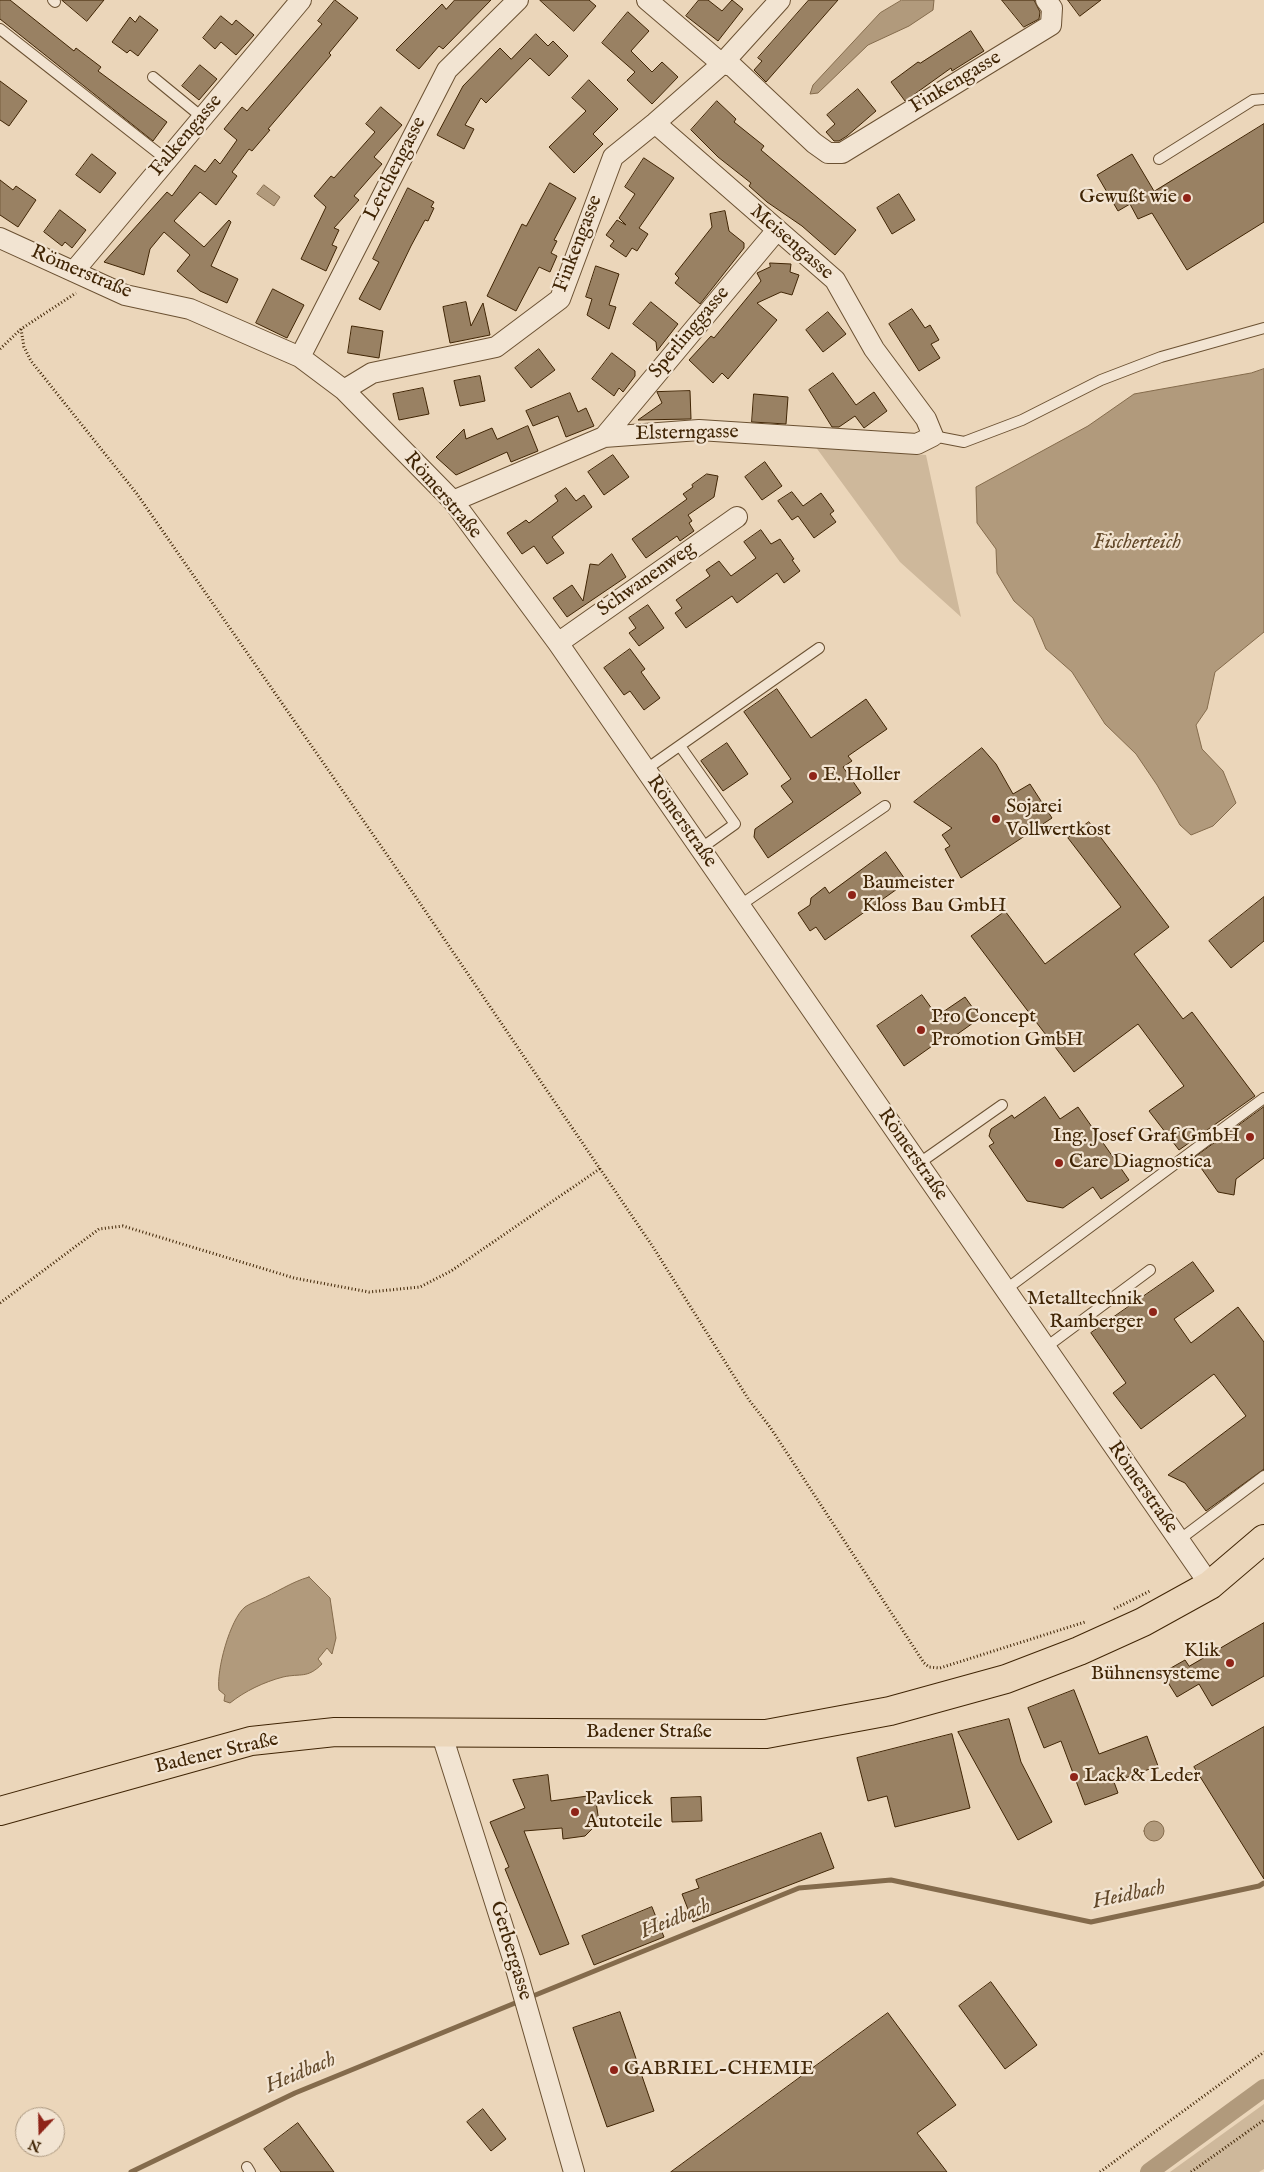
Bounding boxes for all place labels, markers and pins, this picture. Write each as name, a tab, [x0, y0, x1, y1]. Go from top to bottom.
place label: Gewußt wie	[1079, 186, 1177, 210]
marker: Gewußt wie	[1181, 192, 1193, 204]
place label: E. Holler	[823, 764, 900, 788]
marker: E. Holler	[807, 770, 819, 782]
place label: Sojarei Vollwertkost	[1006, 796, 1111, 843]
marker: Sojarei Vollwertkost	[990, 813, 1002, 825]
place label: Baumeister Kloss Bau GmbH	[862, 872, 1006, 919]
marker: Baumeister Kloss Bau GmbH	[846, 889, 858, 901]
place label: Pro Concept Promotion GmbH	[931, 1006, 1084, 1053]
marker: Pro Concept Promotion GmbH	[915, 1024, 927, 1036]
place label: Ing. Josef Graf GmbH	[1053, 1125, 1240, 1149]
marker: Ing. Josef Graf GmbH	[1244, 1131, 1256, 1143]
place label: Care Diagnostica	[1069, 1151, 1212, 1175]
marker: Care Diagnostica	[1053, 1157, 1065, 1169]
place label: Metalltechnik Ramberger	[1027, 1288, 1143, 1335]
marker: Metalltechnik Ramberger	[1147, 1306, 1159, 1318]
place label: Klik Bühnensysteme	[1091, 1640, 1220, 1687]
marker: Klik Bühnensysteme	[1224, 1657, 1236, 1669]
place label: Lack & Leder	[1084, 1765, 1201, 1789]
marker: Lack & Leder	[1068, 1771, 1080, 1783]
place label: Pavlicek Autoteile	[585, 1788, 662, 1835]
marker: Pavlicek Autoteile	[569, 1806, 581, 1818]
place label: GABRIEL-CHEMIE	[624, 2058, 814, 2082]
marker: GABRIEL-CHEMIE	[608, 2064, 620, 2076]

